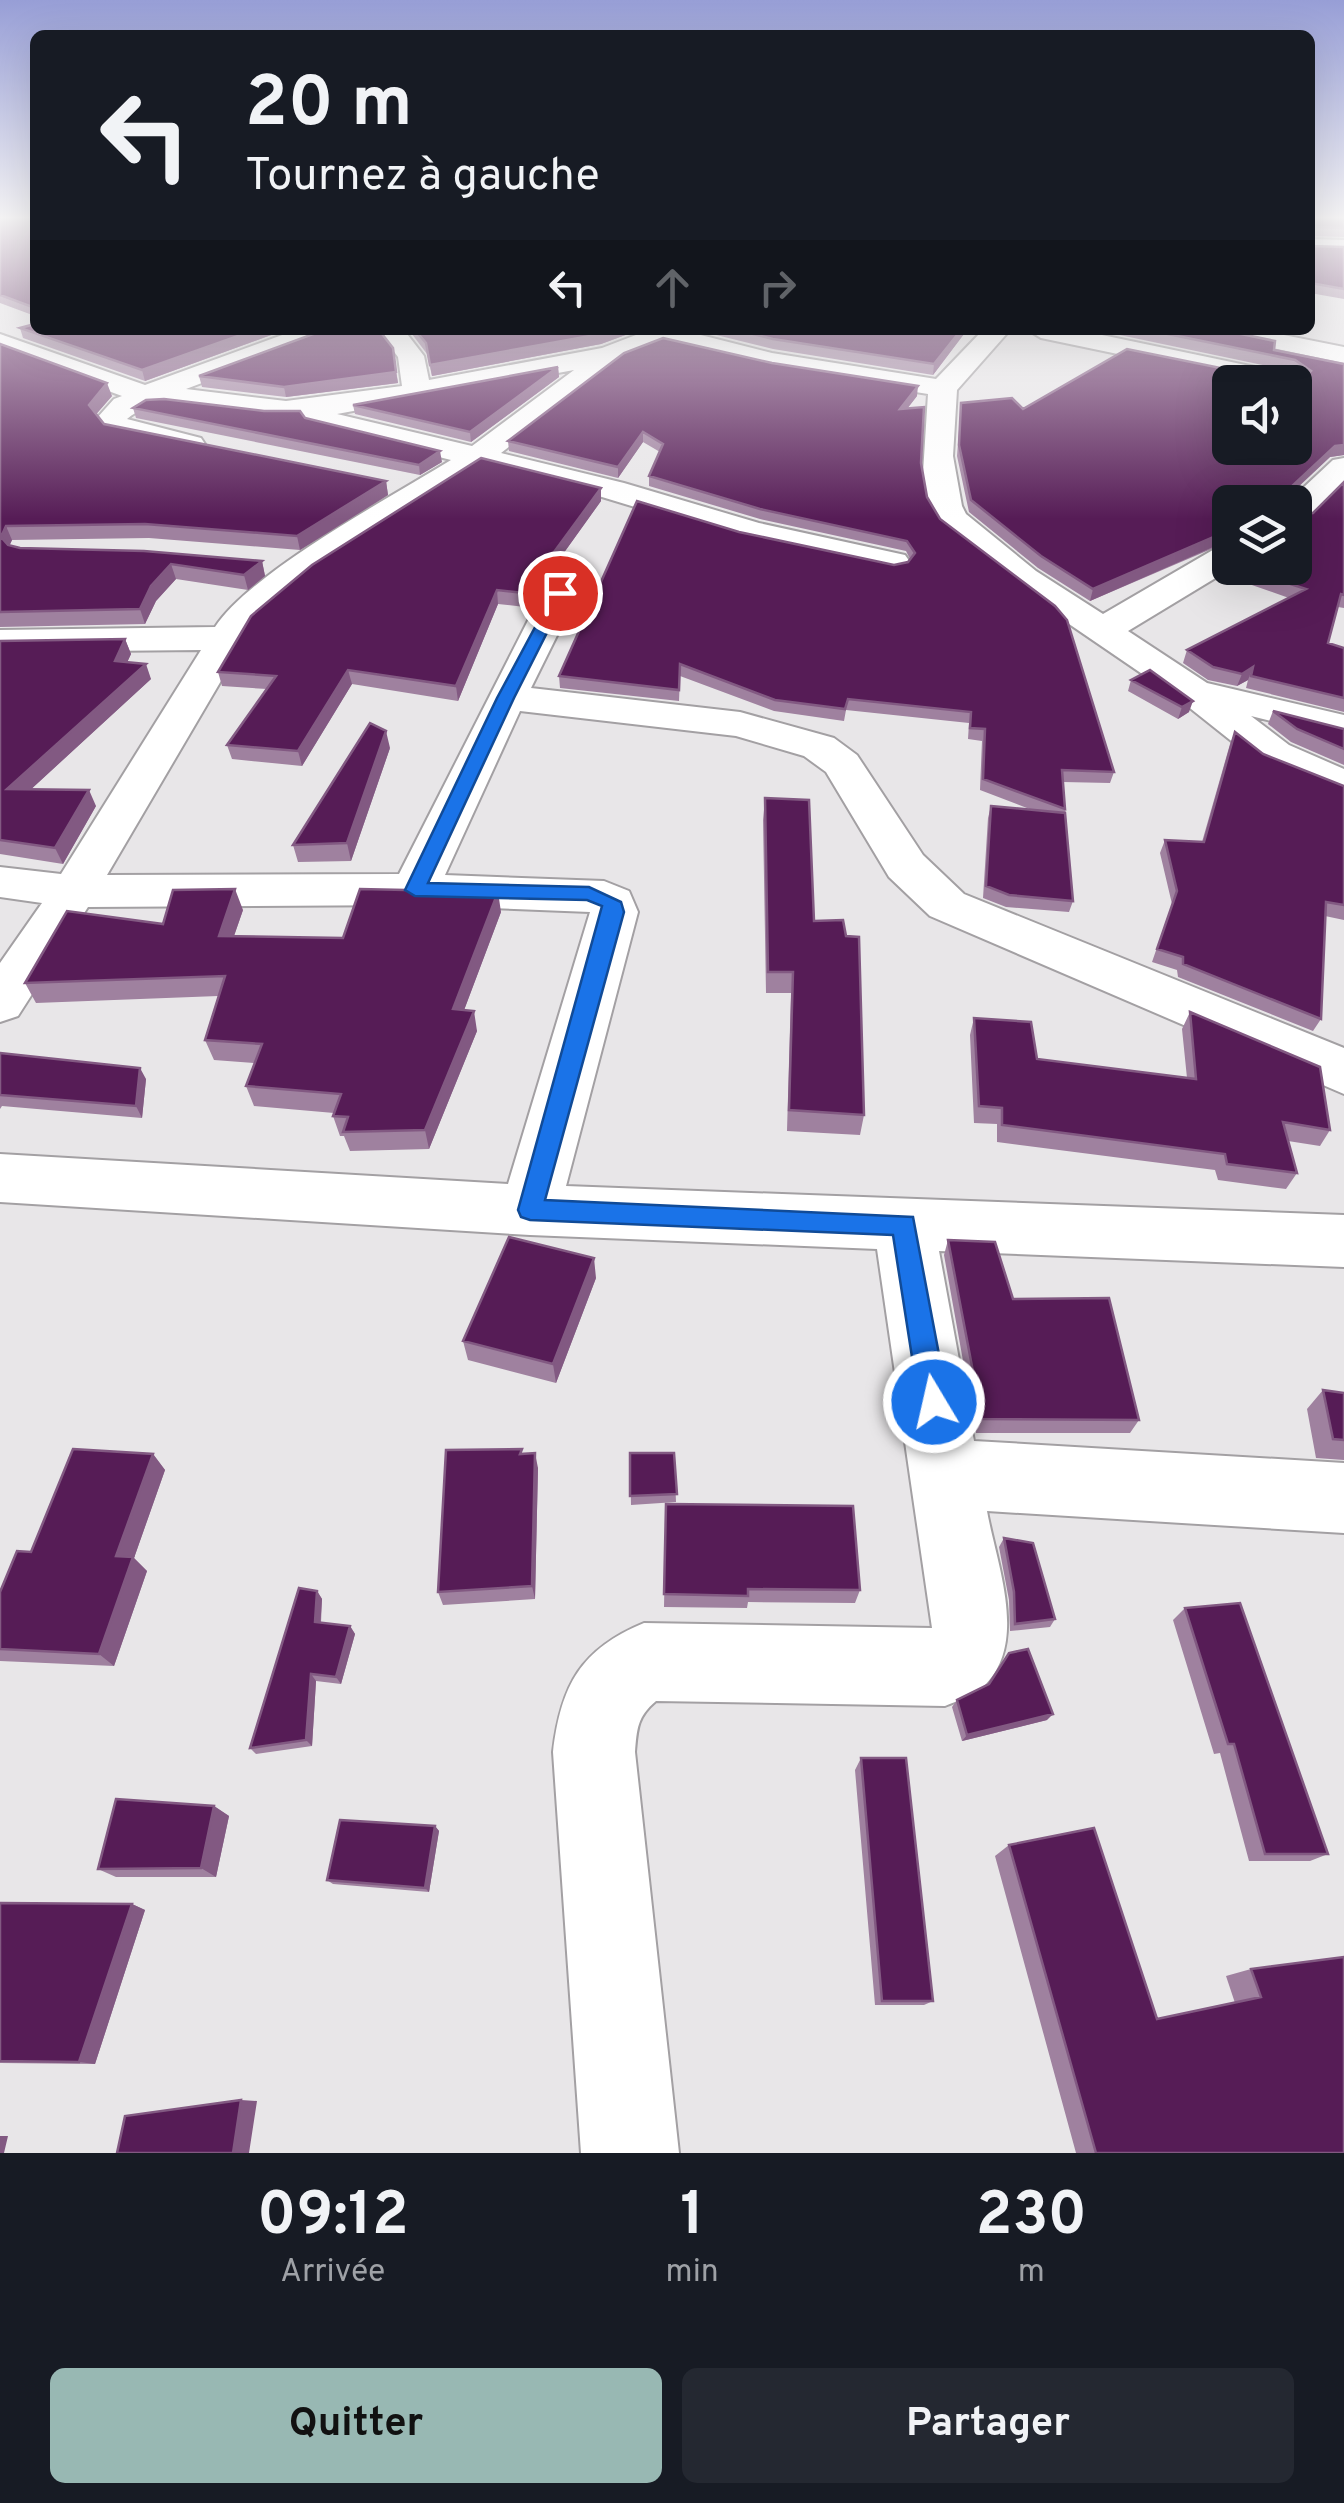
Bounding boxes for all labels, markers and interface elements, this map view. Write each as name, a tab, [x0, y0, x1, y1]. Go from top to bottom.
text: 20 m	[245, 62, 413, 151]
icon: left	[80, 70, 210, 200]
text: Tournez à gauche	[245, 149, 600, 206]
icon: left	[540, 260, 595, 315]
icon: ahead	[645, 260, 700, 315]
icon: right	[750, 260, 805, 315]
map controls	[1212, 365, 1312, 585]
button: sound	[1212, 365, 1312, 465]
button: layers	[1212, 485, 1312, 585]
pin	[518, 551, 603, 636]
icon: arrive	[533, 566, 588, 621]
position arrow	[882, 1350, 986, 1454]
text: 09:12	[257, 2180, 409, 2256]
text: 1	[680, 2180, 704, 2256]
text: 230	[976, 2180, 1087, 2256]
text: Arrivée	[280, 2253, 385, 2293]
text: min	[666, 2253, 719, 2293]
text: m	[1018, 2253, 1045, 2293]
button: Quitter	[50, 2368, 662, 2483]
button: Partager	[682, 2368, 1294, 2483]

